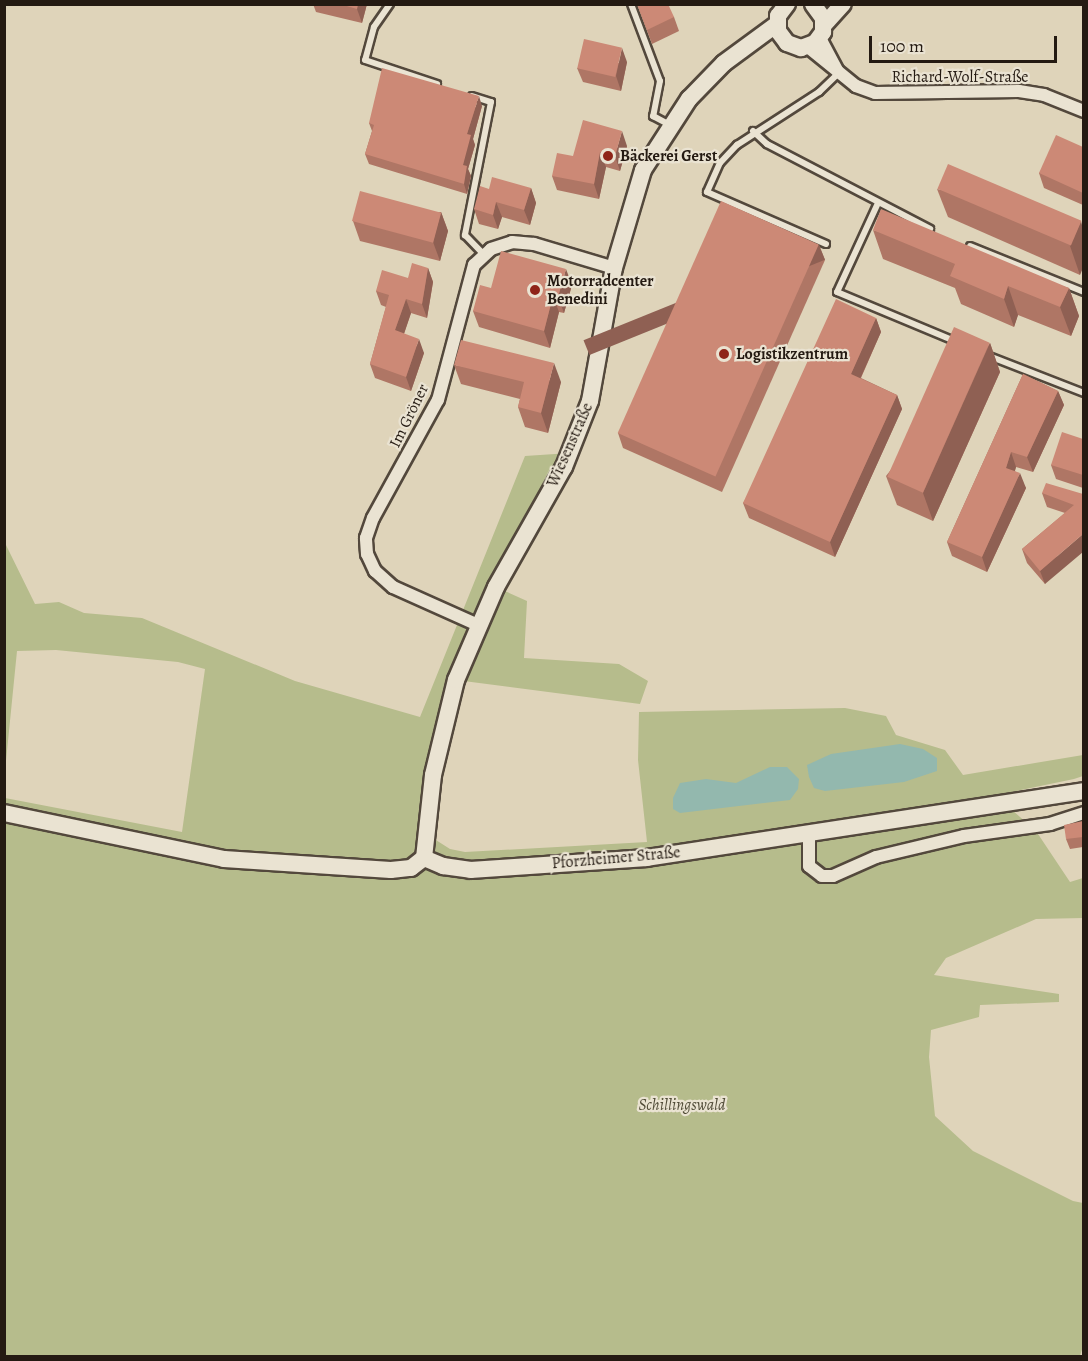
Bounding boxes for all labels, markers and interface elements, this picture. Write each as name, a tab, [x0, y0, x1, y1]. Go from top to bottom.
scale bar	[872, 24, 1060, 62]
text: 100 m	[880, 34, 924, 58]
street label: Richard-Wolf-Straße	[891, 67, 1029, 87]
place label: Bäckerei Gerst	[620, 146, 717, 166]
marker: Bäckerei Gerst	[601, 149, 615, 163]
place label: Motorradcenter Benedini	[547, 271, 654, 309]
marker: Motorradcenter Benedini	[528, 283, 542, 297]
place label: Logistikzentrum	[736, 344, 848, 364]
marker: Logistikzentrum	[717, 347, 731, 361]
street label: Im Gröner	[385, 381, 433, 451]
street label: Wiesenstraße	[543, 400, 597, 490]
street label: Pforzheimer Straße	[551, 843, 681, 873]
park label: Schillingswald	[639, 1095, 725, 1115]

